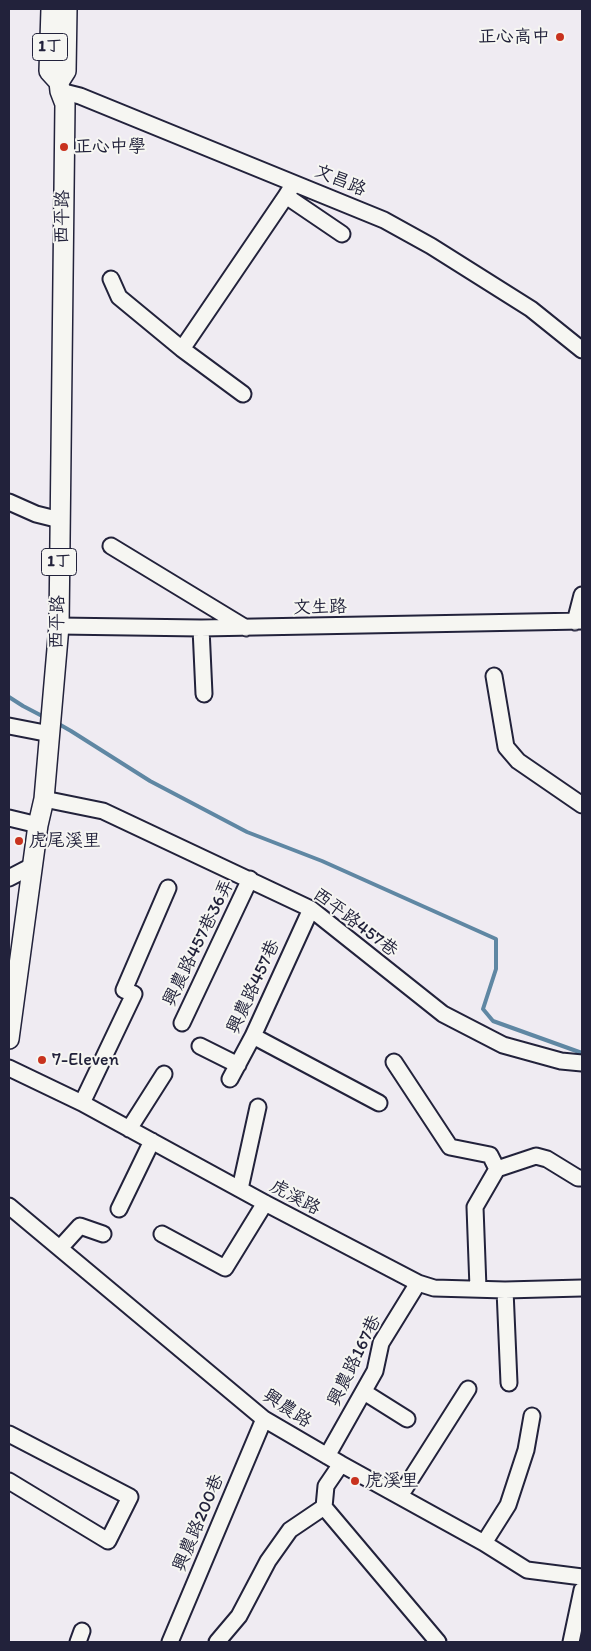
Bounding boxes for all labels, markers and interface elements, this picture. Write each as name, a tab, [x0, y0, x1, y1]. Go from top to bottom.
place label: 正心高中	[478, 26, 550, 48]
marker: 正心高中	[554, 31, 566, 43]
road number: 1丁	[32, 34, 68, 61]
place label: 正心中學	[74, 136, 146, 158]
marker: 正心中學	[58, 141, 70, 153]
street label: 文昌路	[311, 161, 369, 201]
street label: 西平路	[52, 190, 74, 244]
road number: 1丁	[42, 548, 76, 576]
street label: 西平路	[46, 595, 70, 649]
street label: 文生路	[293, 597, 347, 619]
place label: 虎尾溪里	[29, 830, 101, 852]
marker: 虎尾溪里	[13, 835, 25, 847]
street label: 興農路457巷36弄	[159, 876, 239, 1010]
street label: 西平路457巷	[308, 884, 402, 962]
street label: 興農路457巷	[223, 937, 285, 1037]
place label: 7-Eleven	[52, 1049, 119, 1071]
marker: 7-Eleven	[36, 1054, 48, 1066]
street label: 虎溪路	[266, 1176, 324, 1220]
street label: 興農路167巷	[324, 1312, 386, 1410]
street label: 興農路	[259, 1385, 315, 1433]
place label: 虎溪里	[365, 1470, 419, 1492]
street label: 興農路200巷	[169, 1471, 229, 1575]
marker: 虎溪里	[349, 1475, 361, 1487]

